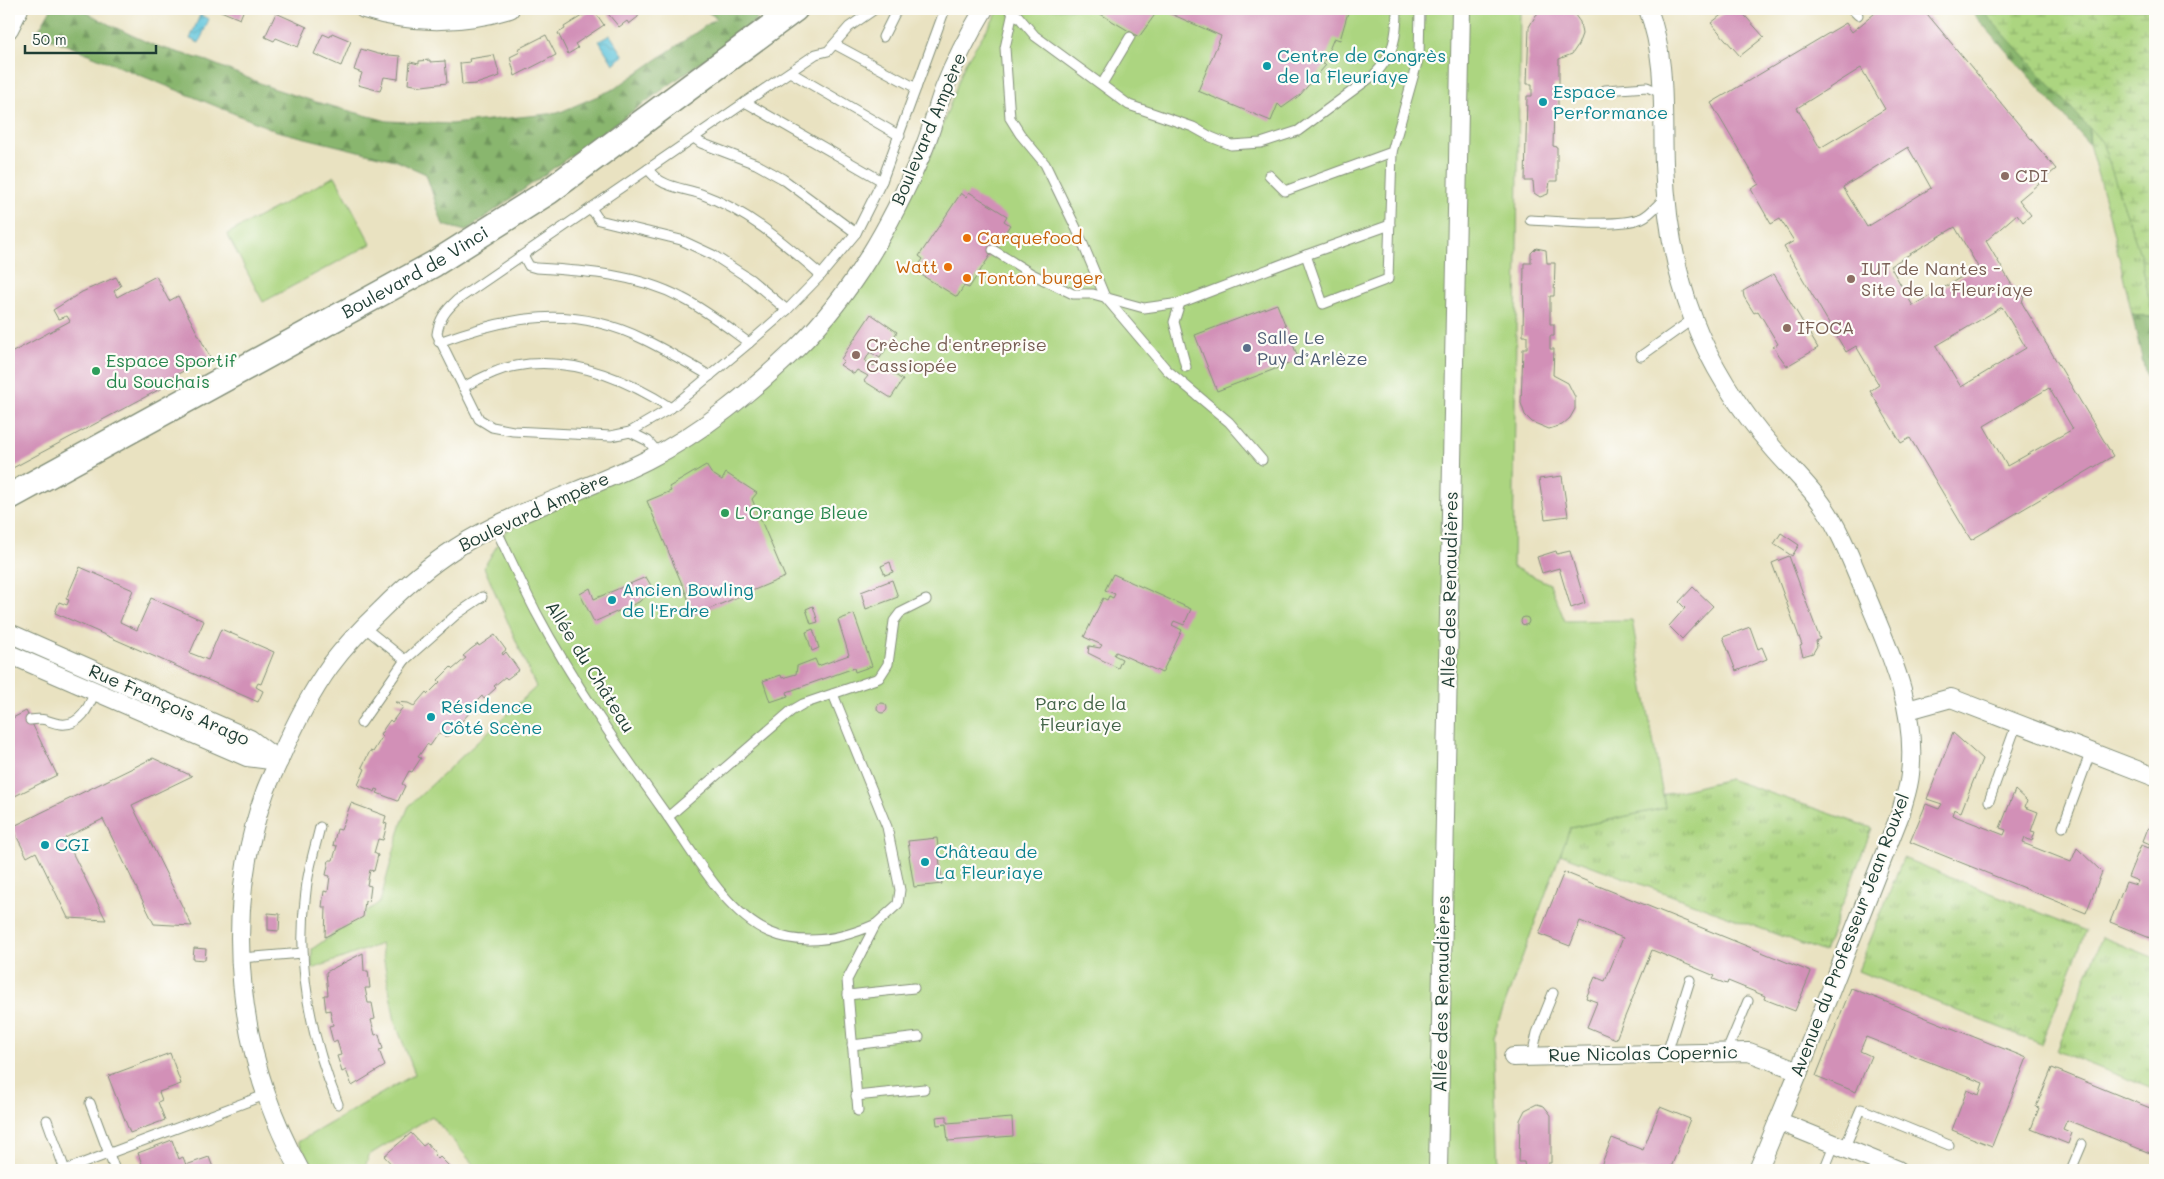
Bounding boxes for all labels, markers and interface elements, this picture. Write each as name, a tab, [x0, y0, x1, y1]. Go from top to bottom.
scale bar	[25, 22, 156, 54]
text: 50 m	[32, 29, 67, 49]
place label: Centre de Congrès de la Fleuriaye	[1277, 43, 1446, 88]
street label: Boulevard Ampère	[885, 49, 971, 209]
marker: Centre de Congrès de la Fleuriaye	[1261, 60, 1273, 72]
place label: Espace Performance	[1553, 79, 1668, 124]
marker: Espace Performance	[1537, 96, 1549, 108]
place label: CDI	[2015, 163, 2048, 187]
marker: CDI	[1999, 170, 2011, 182]
street label: Boulevard de Vinci	[337, 220, 493, 323]
place label: Carquefood	[977, 225, 1082, 249]
marker: Carquefood	[961, 232, 973, 244]
place label: Watt	[895, 254, 938, 278]
place label: IUT de Nantes - Site de la Fleuriaye	[1861, 256, 2033, 301]
marker: Watt	[942, 261, 954, 273]
place label: Tonton burger	[977, 265, 1103, 289]
marker: Tonton burger	[961, 272, 973, 284]
marker: IUT de Nantes - Site de la Fleuriaye	[1845, 273, 1857, 285]
place label: IFOCA	[1797, 315, 1855, 339]
marker: IFOCA	[1781, 322, 1793, 334]
place label: Salle Le Puy d’Arlèze	[1257, 325, 1368, 370]
place label: Crèche d'entreprise Cassiopée	[866, 332, 1047, 377]
marker: Salle Le Puy d’Arlèze	[1241, 342, 1253, 354]
place label: Espace Sportif du Souchais	[106, 348, 237, 393]
marker: Crèche d'entreprise Cassiopée	[850, 349, 862, 361]
marker: Espace Sportif du Souchais	[90, 365, 102, 377]
street label: Boulevard Ampère	[454, 466, 613, 557]
street label: Allée des Renaudières	[1435, 491, 1463, 689]
place label: L'Orange Bleue	[735, 500, 868, 524]
marker: L'Orange Bleue	[719, 507, 731, 519]
place label: Ancien Bowling de l'Erdre	[622, 577, 754, 622]
marker: Ancien Bowling de l'Erdre	[606, 594, 618, 606]
street label: Allée du Château	[541, 596, 641, 737]
street label: Rue François Arago	[85, 658, 254, 750]
park label: Parc de la Fleuriaye	[1035, 691, 1127, 736]
place label: Résidence Côté Scène	[441, 694, 542, 739]
marker: Résidence Côté Scène	[425, 711, 437, 723]
street label: Avenue du Professeur Jean Rouxel	[1784, 789, 1914, 1080]
place label: CGI	[55, 832, 89, 856]
marker: CGI	[39, 839, 51, 851]
place label: Château de La Fleuriaye	[935, 839, 1043, 884]
marker: Château de La Fleuriaye	[919, 856, 931, 868]
street label: Allée des Renaudières	[1427, 895, 1455, 1093]
street label: Rue Nicolas Copernic	[1548, 1039, 1738, 1067]

